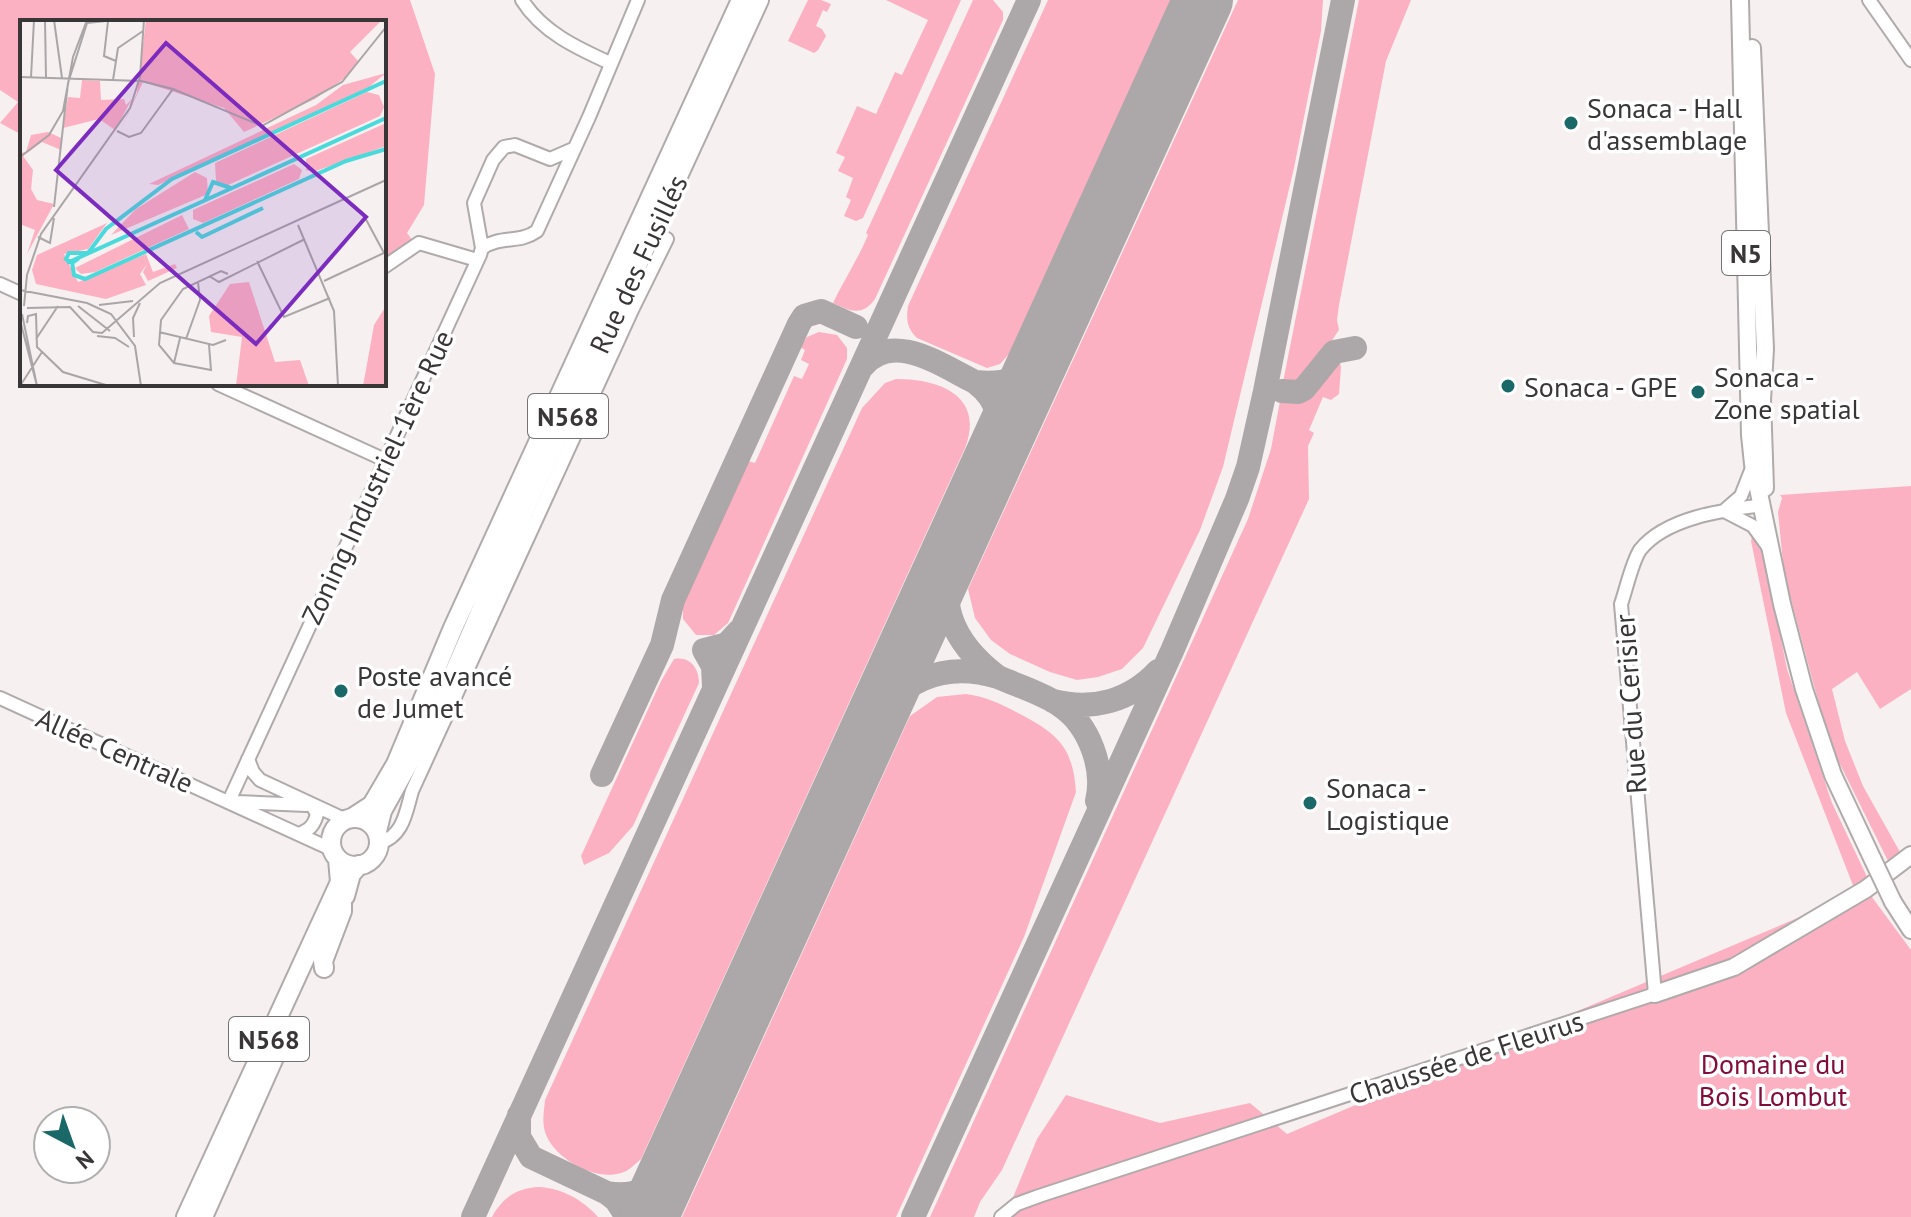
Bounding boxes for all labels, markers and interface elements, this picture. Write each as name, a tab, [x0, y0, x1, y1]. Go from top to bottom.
inset map	[20, 20, 386, 386]
place label: Sonaca - Hall d'assemblage	[1587, 89, 1747, 158]
marker: Sonaca - Hall d'assemblage	[1562, 114, 1580, 132]
street label: Rue des Fusillés	[580, 169, 696, 359]
road number: N5	[1722, 231, 1770, 275]
street label: Zoning Industriel-1ère Rue	[293, 324, 461, 630]
place label: Sonaca - Zone spatial	[1714, 358, 1860, 427]
place label: Sonaca - GPE	[1524, 368, 1678, 405]
marker: Sonaca - GPE	[1499, 377, 1517, 395]
marker: Sonaca - Zone spatial	[1689, 383, 1707, 401]
road number: N568	[528, 394, 608, 438]
street label: Rue du Cerisier	[1605, 612, 1655, 795]
place label: Poste avancé de Jumet	[357, 657, 512, 726]
marker: Poste avancé de Jumet	[332, 682, 350, 700]
street label: Allée Centrale	[31, 699, 199, 801]
place label: Sonaca - Logistique	[1326, 769, 1450, 838]
marker: Sonaca - Logistique	[1301, 794, 1319, 812]
street label: Chaussée de Fleurus	[1344, 1002, 1588, 1112]
road number: N568	[229, 1017, 309, 1061]
park label: Domaine du Bois Lombut	[1699, 1045, 1848, 1114]
north arrow	[32, 1105, 112, 1185]
text: N	[70, 1145, 100, 1175]

